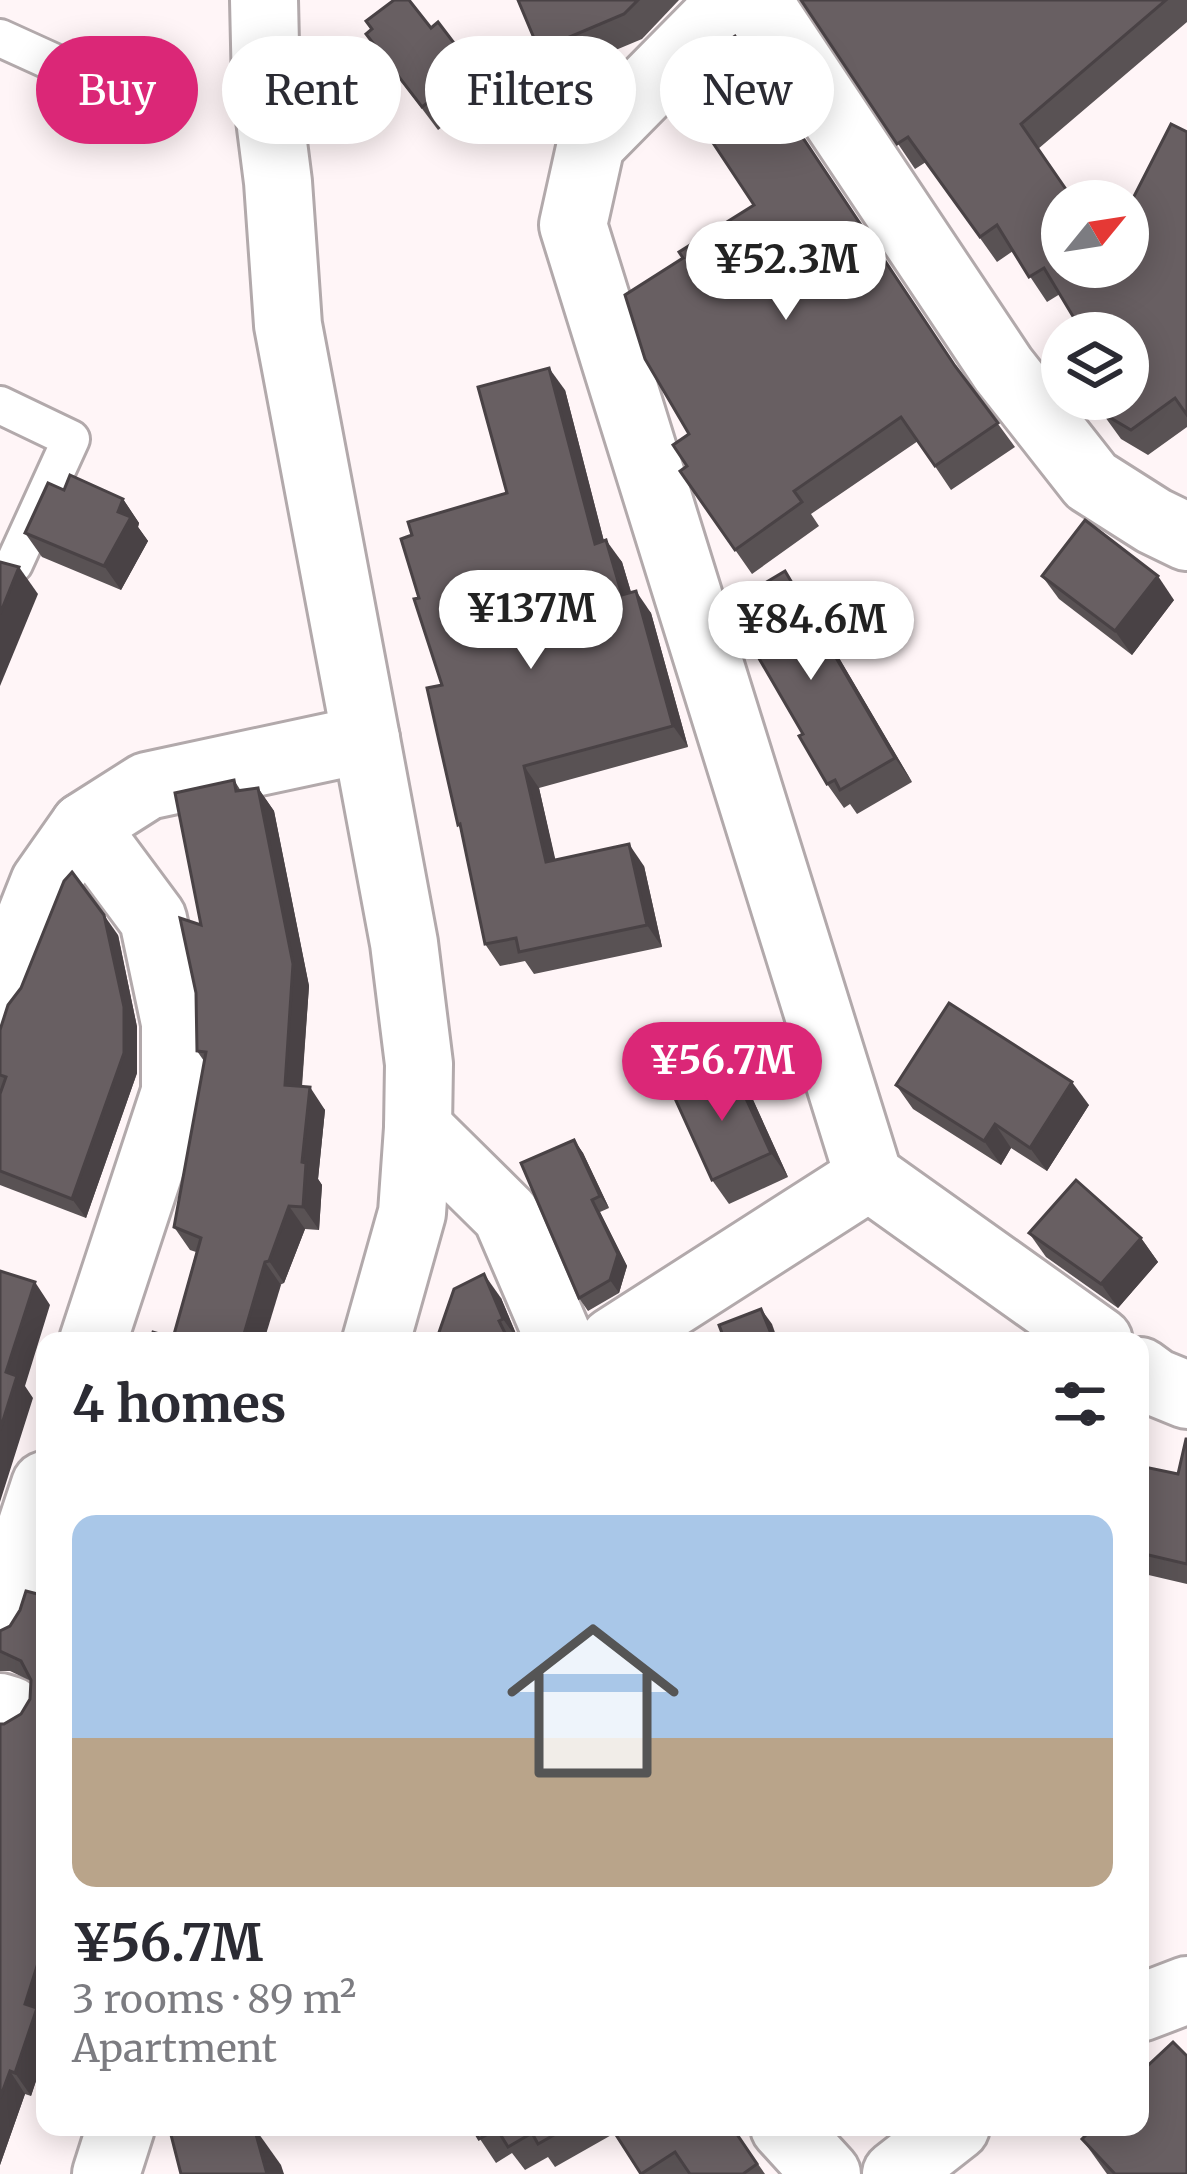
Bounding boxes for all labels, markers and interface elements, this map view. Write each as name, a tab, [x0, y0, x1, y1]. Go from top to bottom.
chip: Buy	[36, 36, 198, 144]
chip: Rent	[222, 36, 401, 144]
chip: Filters	[425, 36, 636, 144]
chip: New	[660, 36, 834, 144]
north arrow	[1041, 180, 1149, 288]
map controls	[1041, 180, 1149, 420]
pin: ¥52.3M	[688, 221, 884, 323]
text: ¥52.3M	[713, 235, 859, 284]
button: layers	[1041, 312, 1149, 420]
pin: ¥137M	[447, 570, 615, 672]
pin: ¥84.6M	[713, 581, 909, 683]
text: ¥137M	[466, 584, 596, 633]
text: ¥84.6M	[735, 595, 887, 644]
pin: ¥56.7M	[624, 1022, 820, 1124]
text: ¥56.7M	[649, 1036, 795, 1085]
icon: filters	[1047, 1371, 1113, 1437]
text: 4 homes	[72, 1372, 286, 1436]
icon: home	[485, 1593, 701, 1809]
text: ¥56.7M	[72, 1911, 263, 1975]
text: 3 rooms · 89 m²	[72, 1975, 356, 2024]
text: Apartment	[72, 2024, 277, 2073]

